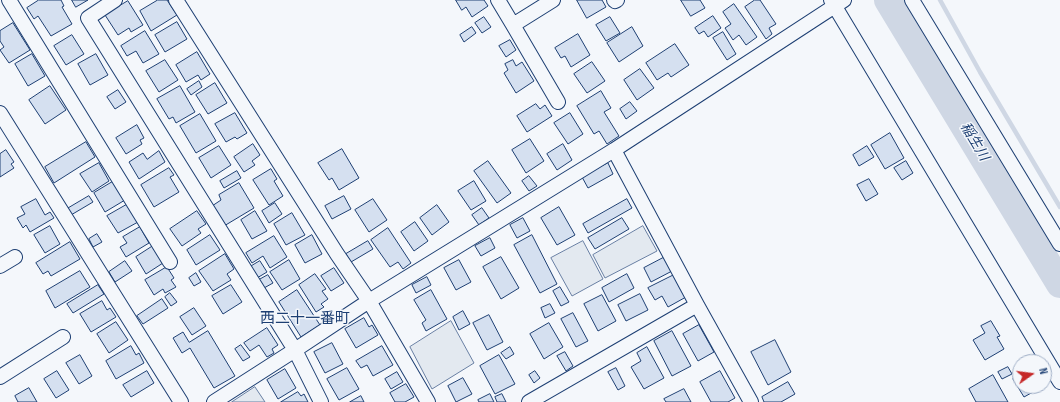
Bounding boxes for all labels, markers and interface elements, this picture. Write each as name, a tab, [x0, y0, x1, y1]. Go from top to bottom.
water label: 稲生川	[956, 120, 992, 164]
district label: 西二十一番町	[260, 310, 350, 328]
north arrow	[1012, 354, 1052, 394]
text: N	[1036, 367, 1050, 376]

